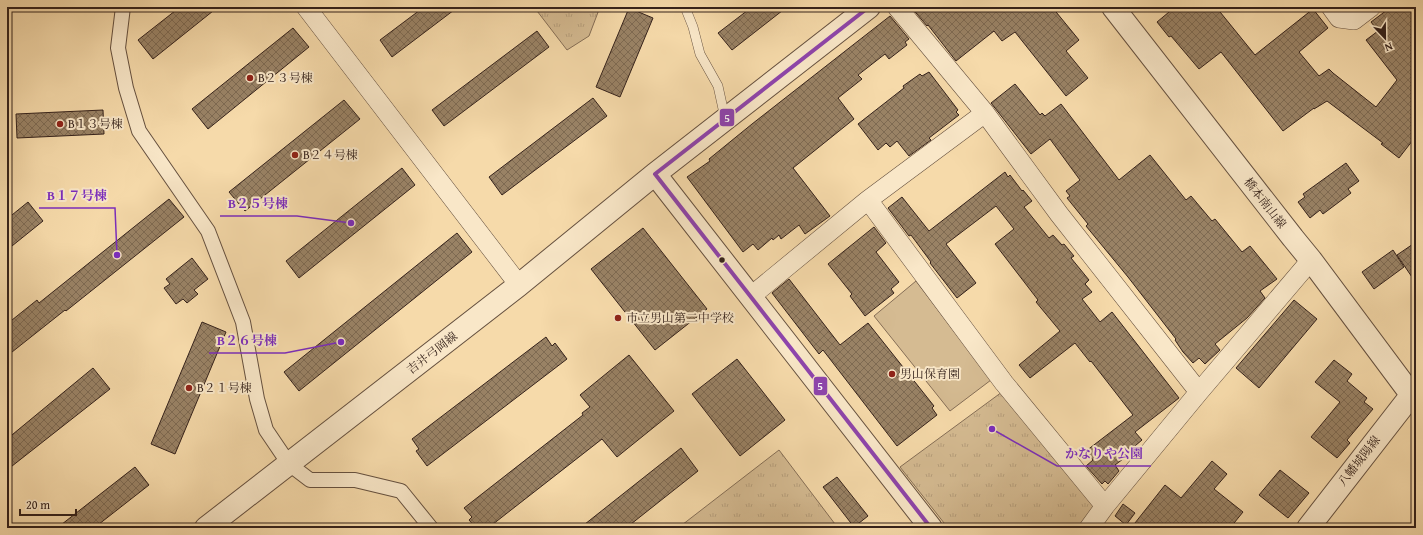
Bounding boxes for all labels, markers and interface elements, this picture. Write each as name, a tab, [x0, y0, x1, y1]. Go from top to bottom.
north arrow	[1365, 18, 1405, 58]
text: N	[1382, 38, 1395, 56]
place label: B２３号棟	[258, 69, 313, 86]
marker: B２３号棟	[245, 73, 255, 83]
line badge: 5	[719, 108, 735, 127]
text: 5	[724, 110, 730, 126]
place label: B１３号棟	[68, 115, 123, 132]
marker: B１３号棟	[55, 119, 65, 129]
place label: B２４号棟	[303, 146, 358, 163]
marker: B２４号棟	[290, 150, 300, 160]
street label: 橋本南山線	[1240, 174, 1291, 232]
callout: B１７号棟	[39, 183, 115, 208]
text: B１７号棟	[47, 186, 107, 205]
callout: B２５号棟	[220, 191, 297, 216]
text: B２５号棟	[228, 194, 288, 213]
unlabelled marker	[717, 255, 727, 265]
place label: 市立男山第二中学校	[626, 309, 734, 326]
marker: 市立男山第二中学校	[613, 313, 623, 323]
street label: 吉井弓岡線	[403, 327, 461, 378]
callout: B２６号棟	[209, 328, 285, 353]
text: B２６号棟	[217, 331, 277, 350]
place label: 男山保育園	[900, 365, 960, 382]
marker: 男山保育園	[887, 369, 897, 379]
line badge: 5	[813, 376, 828, 396]
text: 5	[817, 378, 823, 394]
place label: B２１号棟	[197, 379, 252, 396]
marker: B２１号棟	[184, 383, 194, 393]
street label: 八幡城陽線	[1333, 432, 1384, 490]
callout: かなりや公園	[1057, 441, 1151, 466]
text: かなりや公園	[1065, 444, 1143, 463]
scale bar	[20, 491, 76, 517]
text: 20 m	[26, 496, 50, 513]

